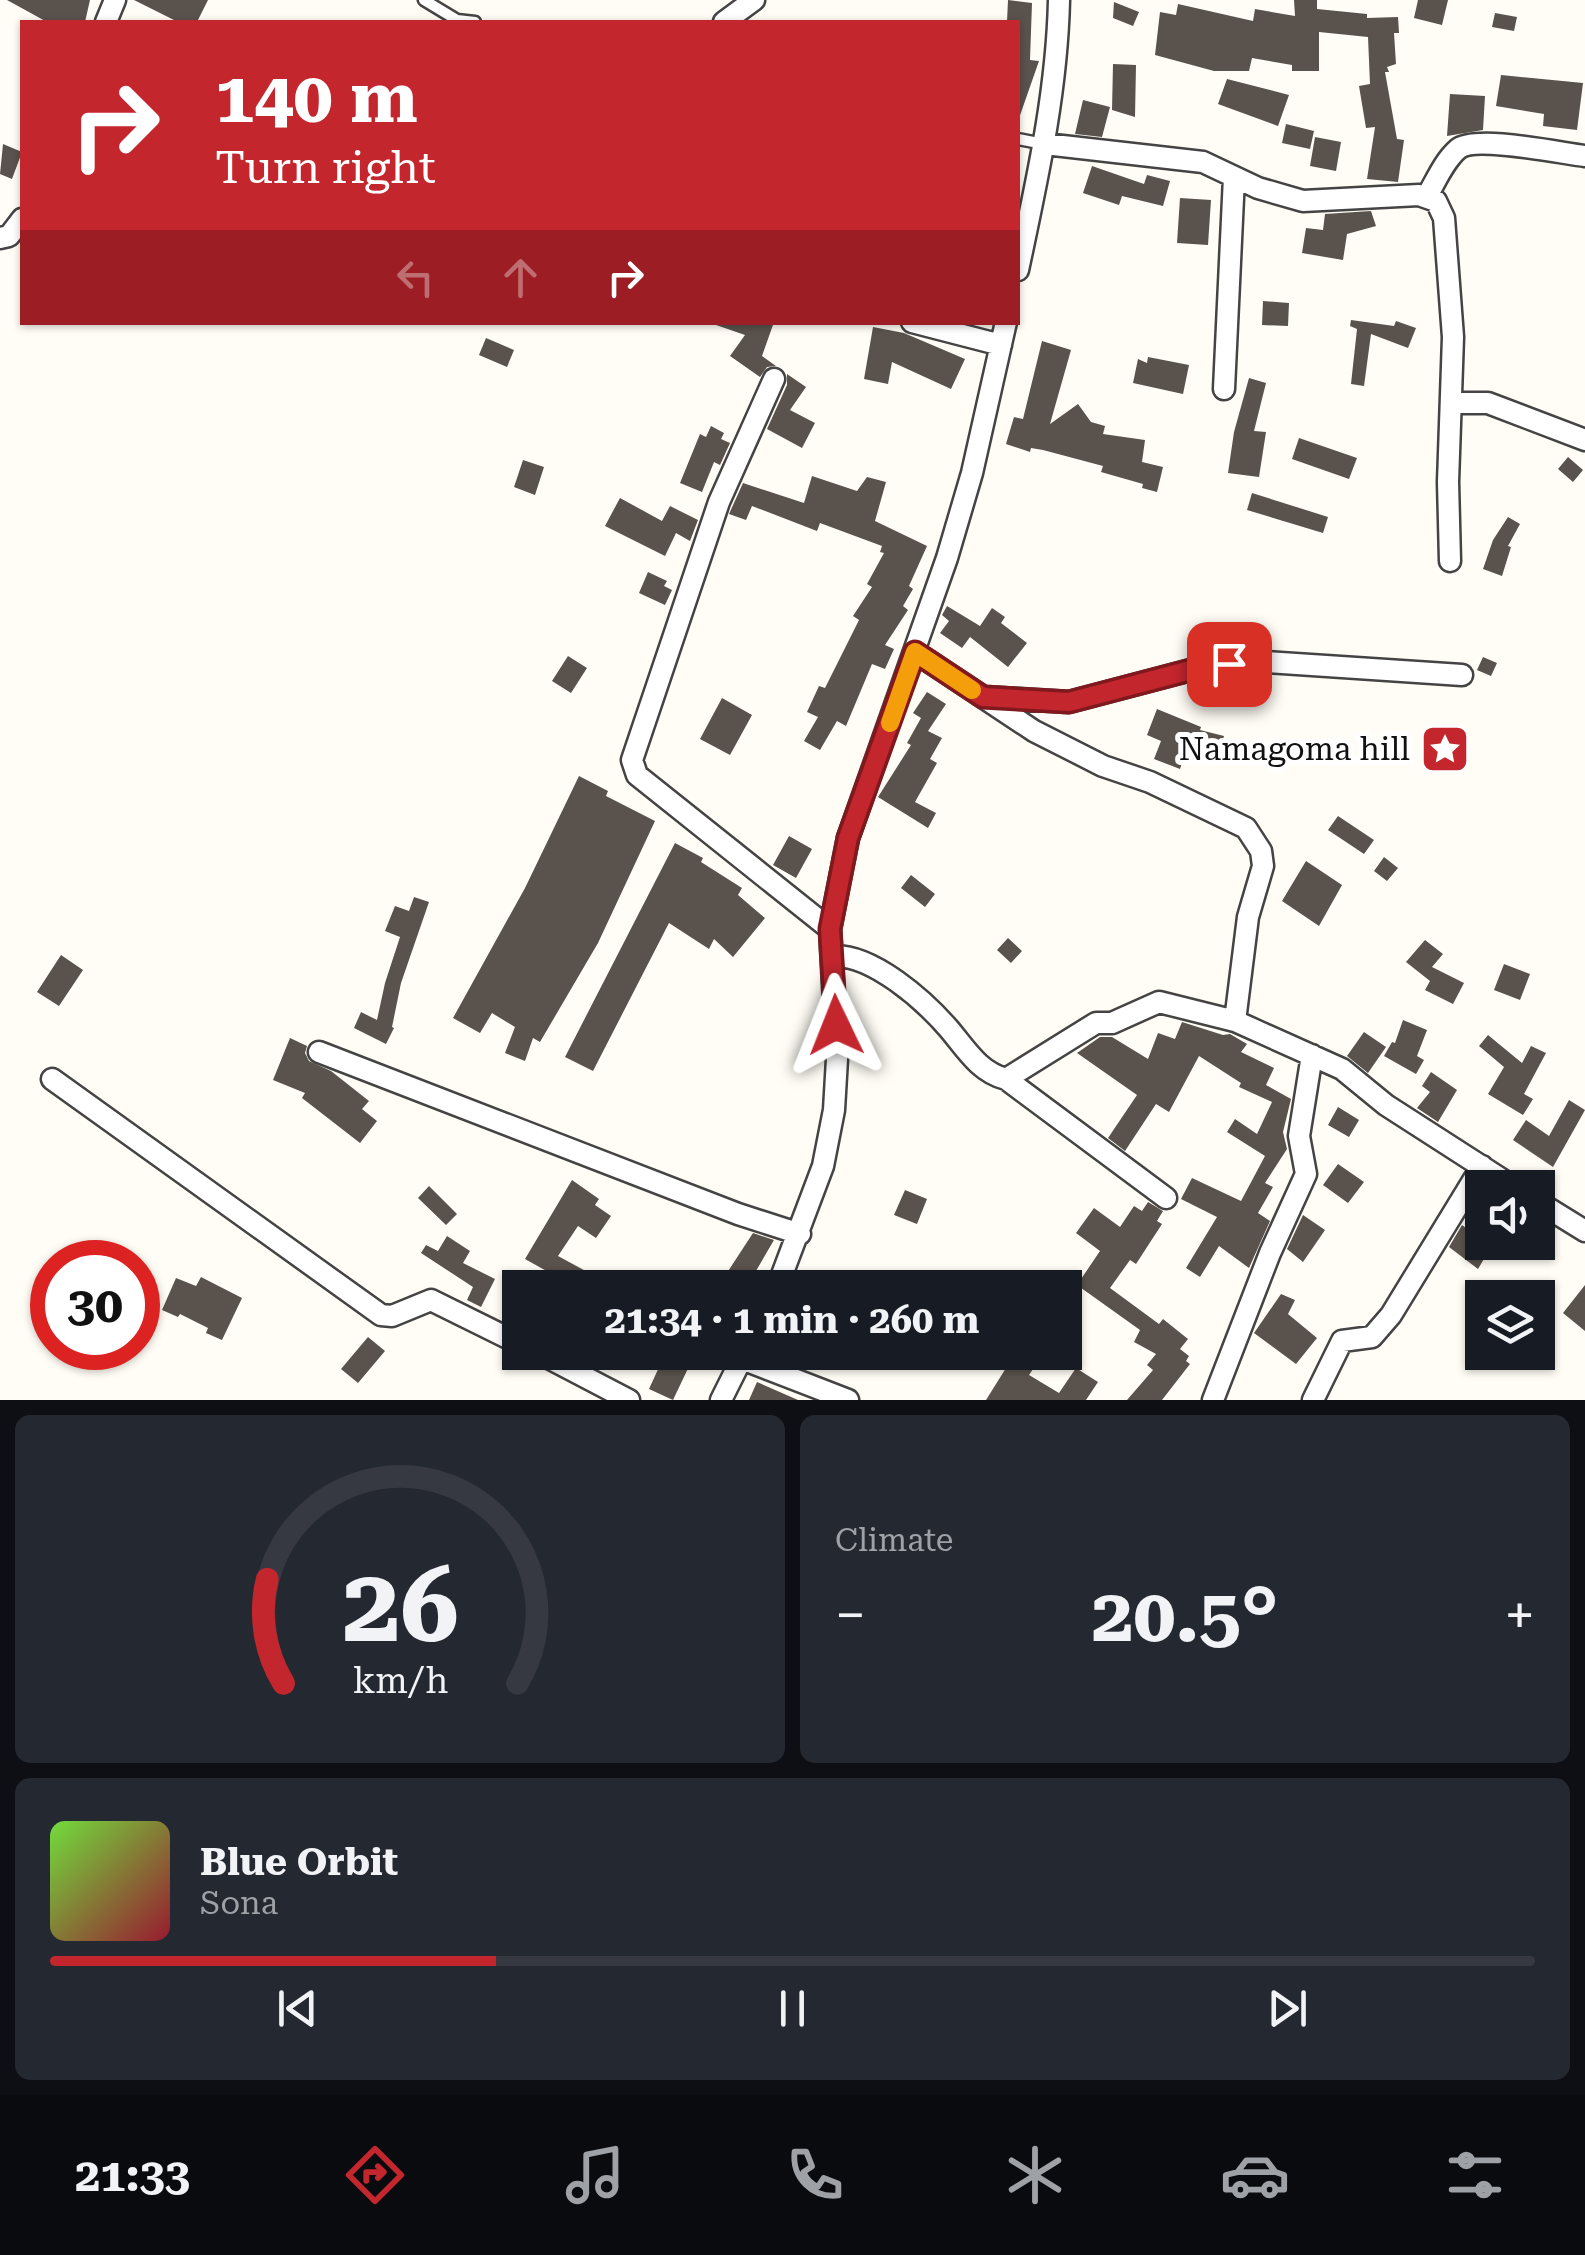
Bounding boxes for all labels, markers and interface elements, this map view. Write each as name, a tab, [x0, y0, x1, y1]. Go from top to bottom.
text: 140 m	[215, 57, 418, 139]
icon: right	[50, 60, 180, 190]
text: Turn right	[215, 141, 436, 194]
icon: left	[388, 250, 443, 305]
icon: ahead	[493, 250, 548, 305]
icon: right	[598, 250, 653, 305]
pin	[1187, 622, 1272, 707]
icon: arrive	[1202, 637, 1257, 692]
place icon: Namagoma hill	[1419, 723, 1471, 775]
place label: Namagoma hill	[1179, 730, 1410, 768]
position arrow	[784, 973, 888, 1077]
map controls	[1465, 1170, 1555, 1370]
button: sound	[1465, 1170, 1555, 1260]
speed limit sign: 30	[30, 1240, 160, 1370]
button: layers	[1465, 1280, 1555, 1370]
text: 21:34 · 1 min · 260 m	[605, 1298, 979, 1342]
text: Climate	[835, 1521, 953, 1559]
text: 26	[342, 1545, 458, 1666]
text: 20.5°	[1092, 1571, 1278, 1659]
text: −	[835, 1583, 866, 1647]
text: +	[1504, 1583, 1535, 1647]
text: km/h	[352, 1660, 448, 1702]
text: Blue Orbit	[200, 1840, 398, 1884]
text: Sona	[200, 1884, 278, 1922]
icon: previous	[270, 1981, 325, 2036]
icon: pause	[765, 1981, 820, 2036]
icon: next	[1260, 1981, 1315, 2036]
icon: directions	[340, 2140, 410, 2210]
icon: music	[560, 2140, 630, 2210]
icon: phone	[780, 2140, 850, 2210]
icon: climate	[1000, 2140, 1070, 2210]
icon: car	[1220, 2140, 1290, 2210]
icon: filters	[1440, 2140, 1510, 2210]
text: 21:33	[75, 2149, 190, 2202]

